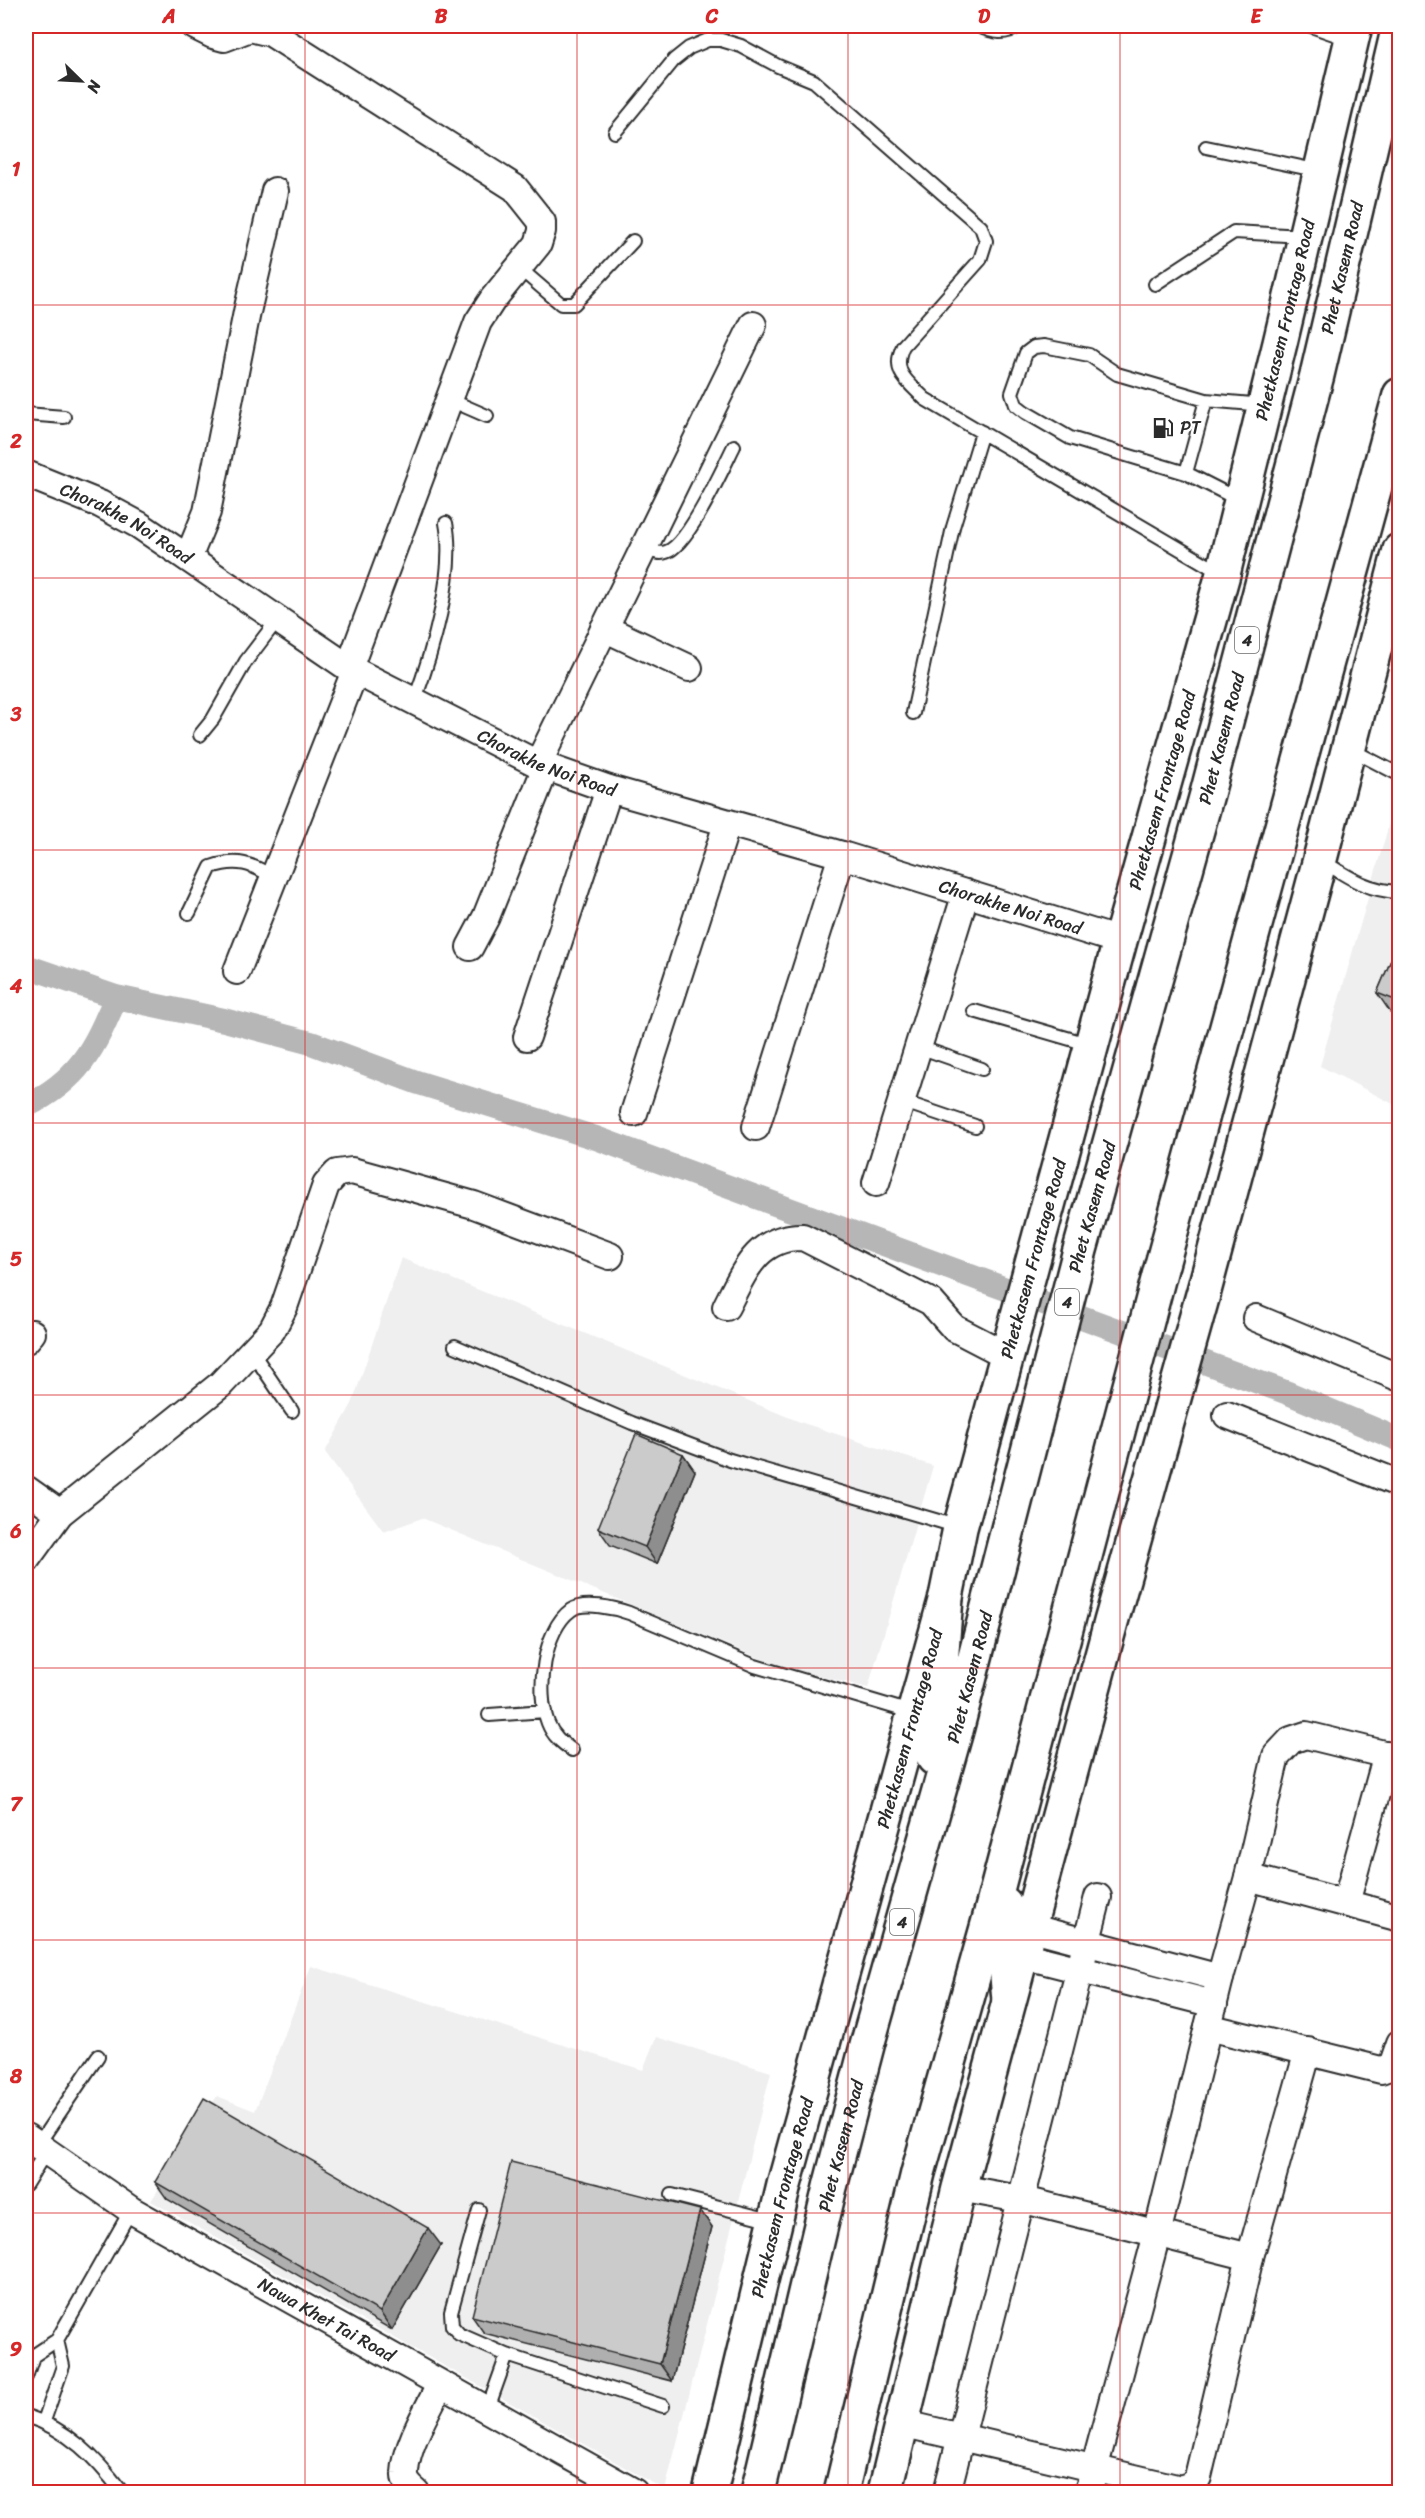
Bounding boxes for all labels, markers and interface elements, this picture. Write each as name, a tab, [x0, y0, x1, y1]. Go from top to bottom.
text: A	[161, 0, 176, 34]
text: B	[435, 0, 448, 34]
text: C	[705, 0, 719, 34]
text: D	[978, 0, 991, 34]
text: E	[1250, 0, 1263, 34]
north arrow	[51, 51, 111, 111]
text: N	[78, 75, 110, 99]
text: 1	[12, 152, 21, 187]
street label: Phet Kasem Road	[1311, 197, 1374, 337]
street label: Phetkasem Frontage Road	[1245, 215, 1325, 424]
place label: PT	[1180, 412, 1202, 444]
fuel station icon: PT	[1151, 416, 1175, 440]
text: 2	[9, 424, 22, 459]
street label: Chorakhe Noi Road	[55, 473, 201, 574]
road number: 4	[1235, 627, 1259, 653]
street label: Phet Kasem Road	[1189, 668, 1255, 808]
street label: Phetkasem Frontage Road	[1119, 686, 1206, 894]
text: 3	[10, 697, 22, 732]
street label: Chorakhe Noi Road	[472, 720, 621, 807]
street label: Chorakhe Noi Road	[935, 870, 1088, 945]
text: 4	[9, 969, 23, 1004]
street label: Phet Kasem Road	[1059, 1136, 1126, 1276]
street label: Phetkasem Frontage Road	[991, 1154, 1076, 1362]
text: 5	[10, 1242, 22, 1277]
road number: 4	[1055, 1289, 1079, 1315]
text: 6	[9, 1514, 22, 1549]
street label: Phet Kasem Road	[937, 1606, 1003, 1747]
street label: Phetkasem Frontage Road	[867, 1624, 953, 1832]
text: 7	[10, 1787, 23, 1822]
road number: 4	[890, 1909, 914, 1935]
text: 8	[9, 2059, 23, 2094]
street label: Phet Kasem Road	[809, 2075, 874, 2215]
street label: Phetkasem Frontage Road	[741, 2092, 824, 2301]
street label: Nawa Khet Tai Road	[252, 2268, 402, 2372]
text: 9	[10, 2332, 22, 2367]

